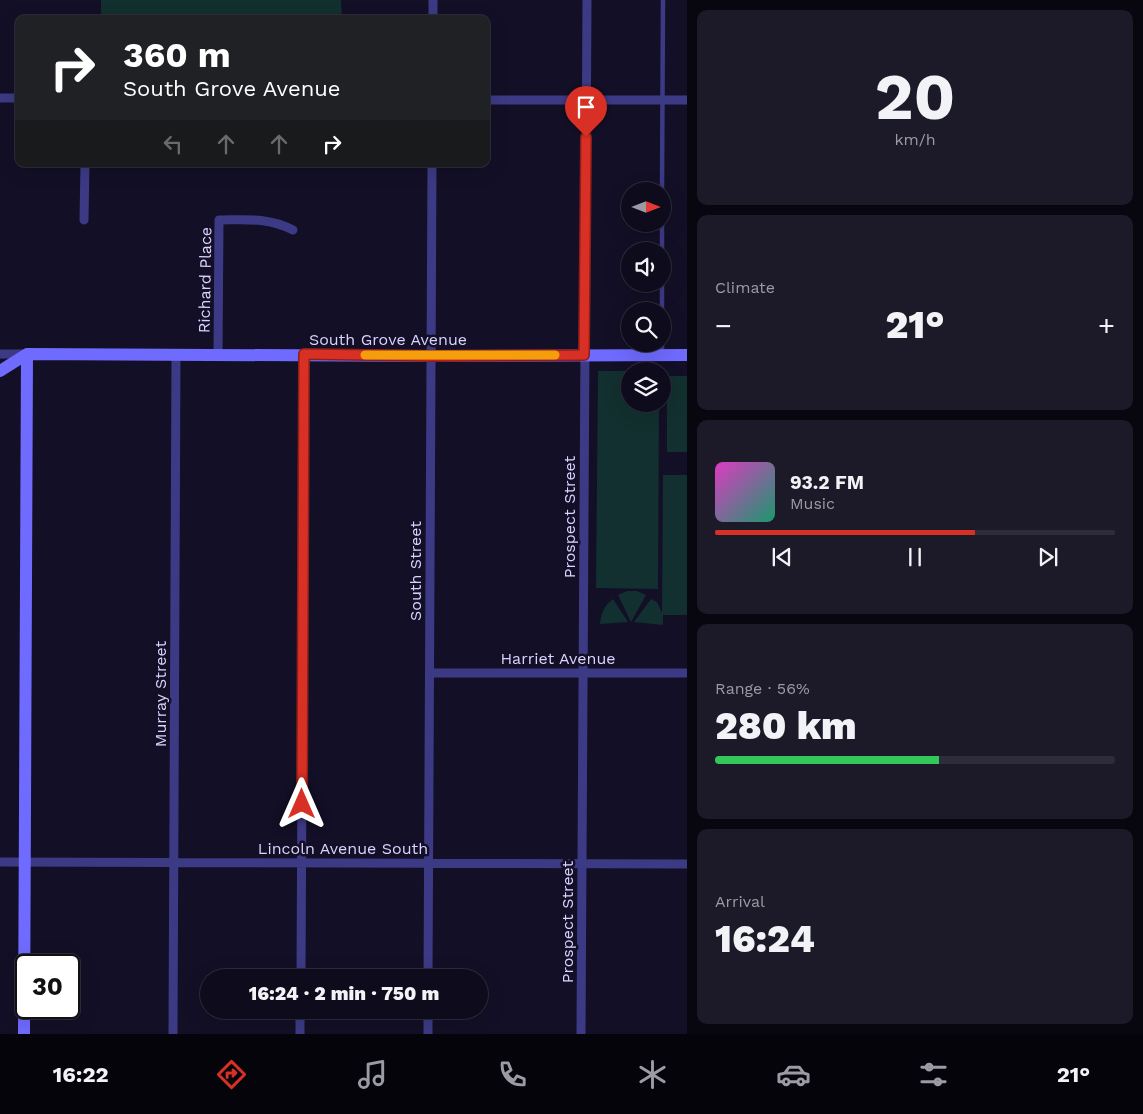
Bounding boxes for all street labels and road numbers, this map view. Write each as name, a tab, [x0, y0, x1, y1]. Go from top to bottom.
street label: Richard Place	[195, 227, 215, 333]
street label: South Grove Avenue	[309, 330, 467, 349]
street label: Prospect Street	[560, 455, 579, 578]
street label: South Street	[406, 521, 425, 621]
street label: Murray Street	[151, 641, 170, 747]
street label: Harriet Avenue	[500, 649, 616, 668]
street label: Lincoln Avenue South	[258, 839, 428, 858]
street label: Prospect Street	[558, 860, 577, 983]

